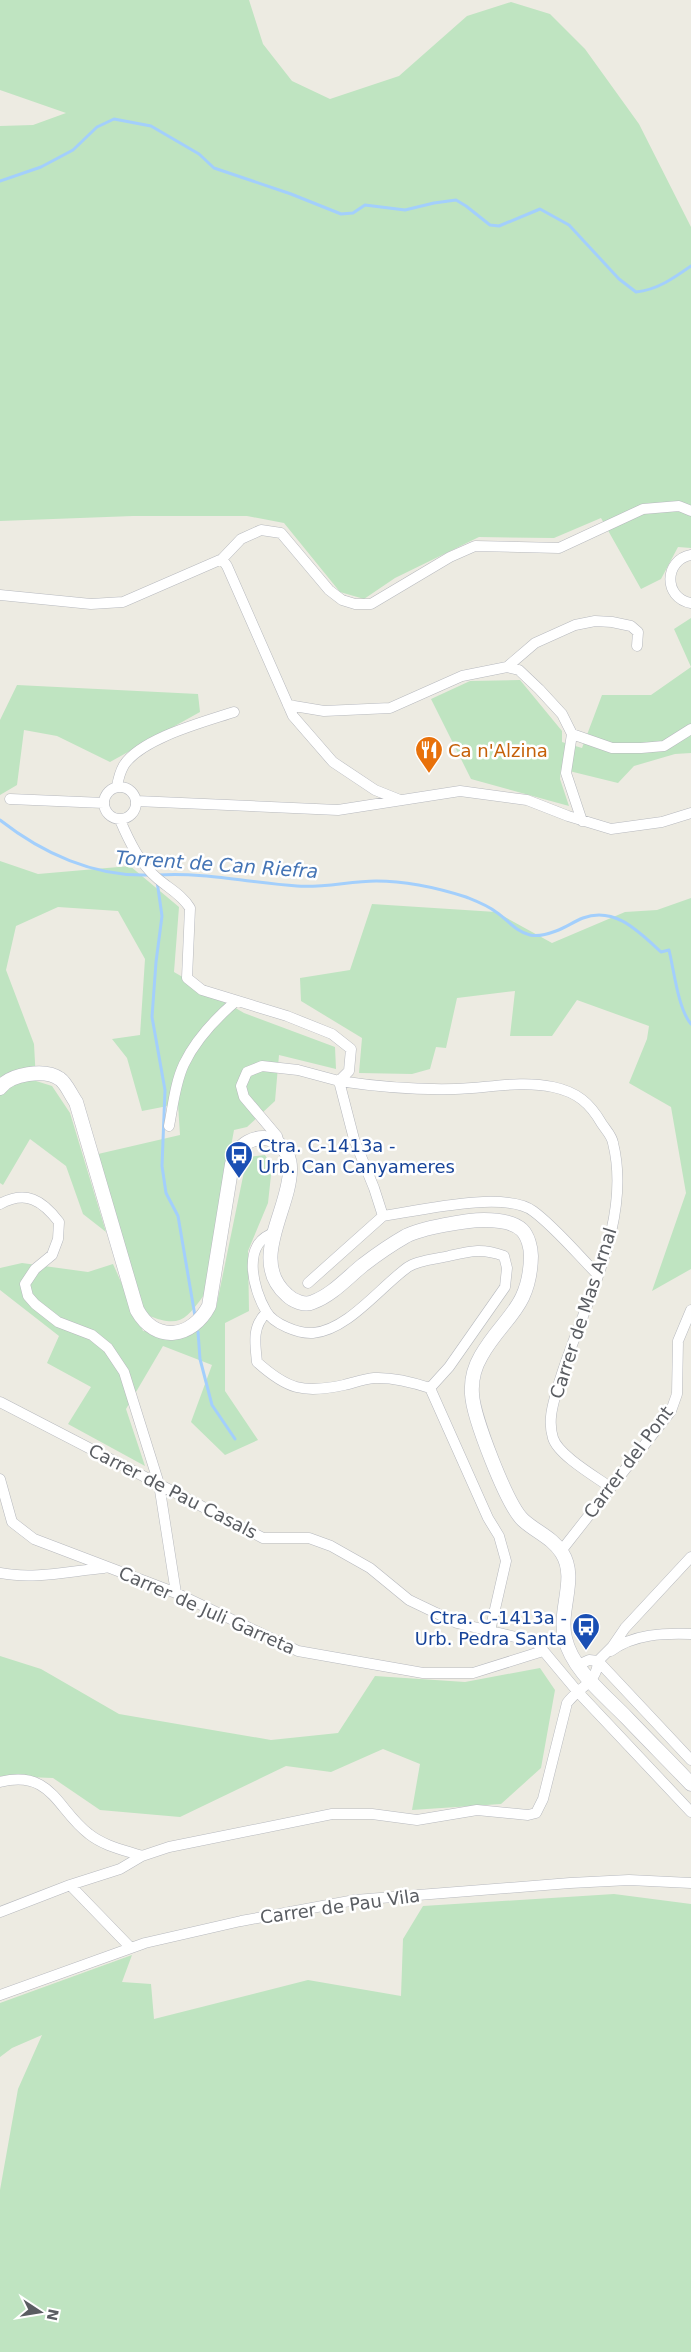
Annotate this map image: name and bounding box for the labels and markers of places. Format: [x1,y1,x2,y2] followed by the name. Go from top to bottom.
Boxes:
[414,735,444,774] restaurant icon: Ca n'Alzina
[448,740,548,761] place label: Ca n'Alzina
[258,1135,455,1177] place label: Ctra. C-1413a - Urb. Can Canyameres
[224,1140,254,1179] bus stop icon: Ctra. C-1413a - Urb. Can Canyameres
[415,1607,567,1649] place label: Ctra. C-1413a - Urb. Pedra Santa
[571,1612,601,1651] bus stop icon: Ctra. C-1413a - Urb. Pedra Santa

